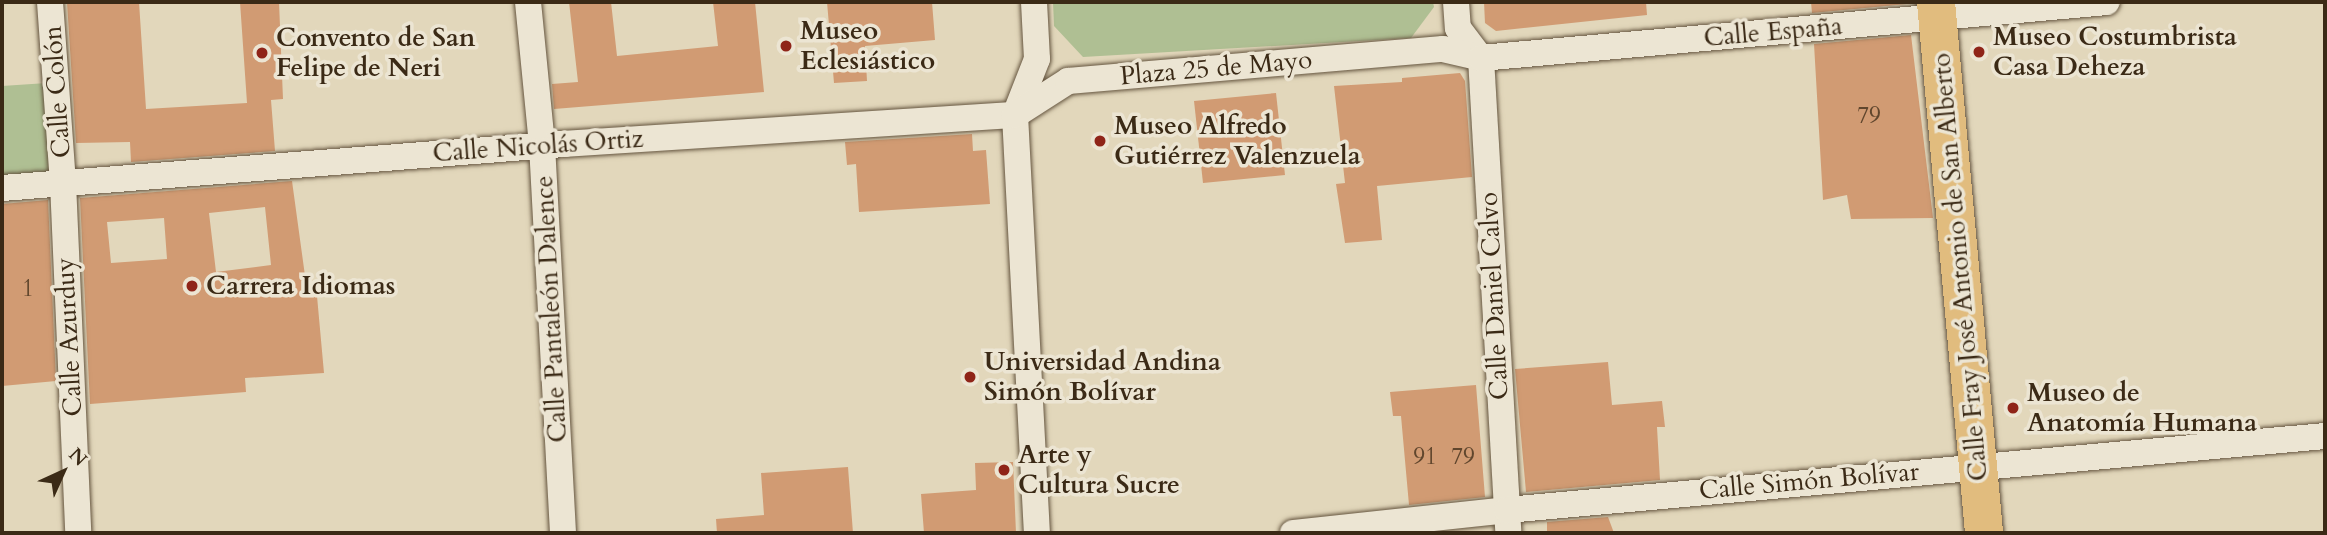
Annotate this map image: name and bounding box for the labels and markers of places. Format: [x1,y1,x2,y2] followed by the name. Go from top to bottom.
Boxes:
[800,15,935,76] place label: Museo Eclesiástico
[1993,21,2237,82] place label: Museo Costumbrista Casa Deheza
[276,22,476,84] place label: Convento de San Felipe de Neri
[778,38,794,54] marker: Museo Eclesiástico
[1971,44,1987,60] marker: Museo Costumbrista Casa Deheza
[254,45,270,61] marker: Convento de San Felipe de Neri
[1114,110,1361,172] place label: Museo Alfredo Gutiérrez Valenzuela
[1092,133,1108,149] marker: Museo Alfredo Gutiérrez Valenzuela
[206,270,395,302] place label: Carrera Idiomas
[184,278,200,294] marker: Carrera Idiomas
[984,346,1221,408] place label: Universidad Andina Simón Bolívar
[962,369,978,385] marker: Universidad Andina Simón Bolívar
[2027,377,2257,438] place label: Museo de Anatomía Humana
[2005,400,2021,416] marker: Museo de Anatomía Humana
[1018,439,1180,500] place label: Arte y Cultura Sucre
[996,462,1012,478] marker: Arte y Cultura Sucre

